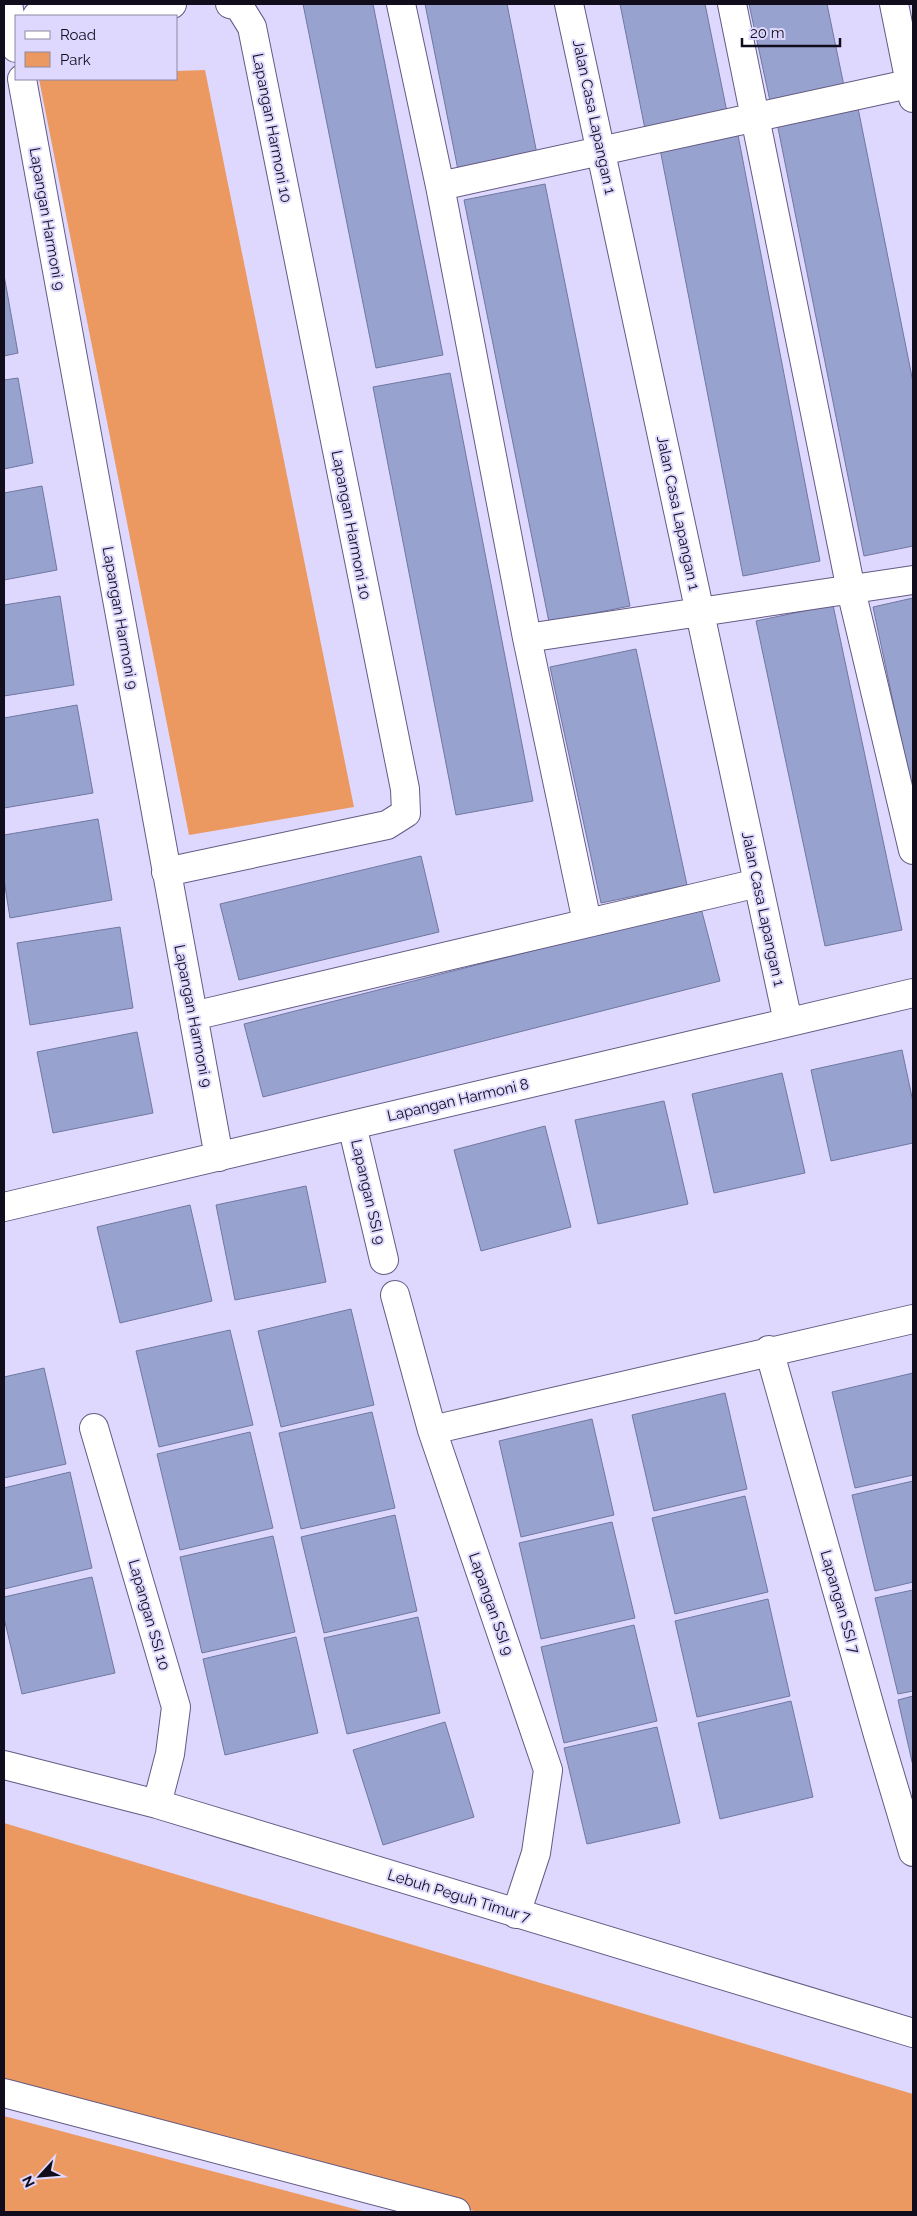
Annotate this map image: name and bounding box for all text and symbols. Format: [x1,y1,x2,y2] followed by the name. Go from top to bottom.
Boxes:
[15,15,178,80] legend
[742,15,840,47] scale bar
[750,24,785,42] text: 20 m
[60,26,96,44] text: Road
[569,38,619,196] street label: Jalan Casa Lapangan 1
[60,51,91,69] text: Park
[249,52,295,204] street label: Lapangan Harmoni 10
[26,146,68,292] street label: Lapangan Harmoni 9
[653,434,703,592] street label: Jalan Casa Lapangan 1
[328,449,374,601] street label: Lapangan Harmoni 10
[99,545,141,691] street label: Lapangan Harmoni 9
[738,830,788,988] street label: Jalan Casa Lapangan 1
[170,943,216,1089] street label: Lapangan Harmoni 9
[385,1075,531,1125] street label: Lapangan Harmoni 8
[347,1138,389,1247] street label: Lapangan SSI 9
[817,1548,863,1656] street label: Lapangan SSI 7
[465,1550,517,1658] street label: Lapangan SSI 9
[125,1558,173,1672] street label: Lapangan SSI 10
[385,1866,533,1926] street label: Lebuh Peguh Timur 7
[15,2151,65,2201] north arrow
[19,2173,38,2190] text: N

